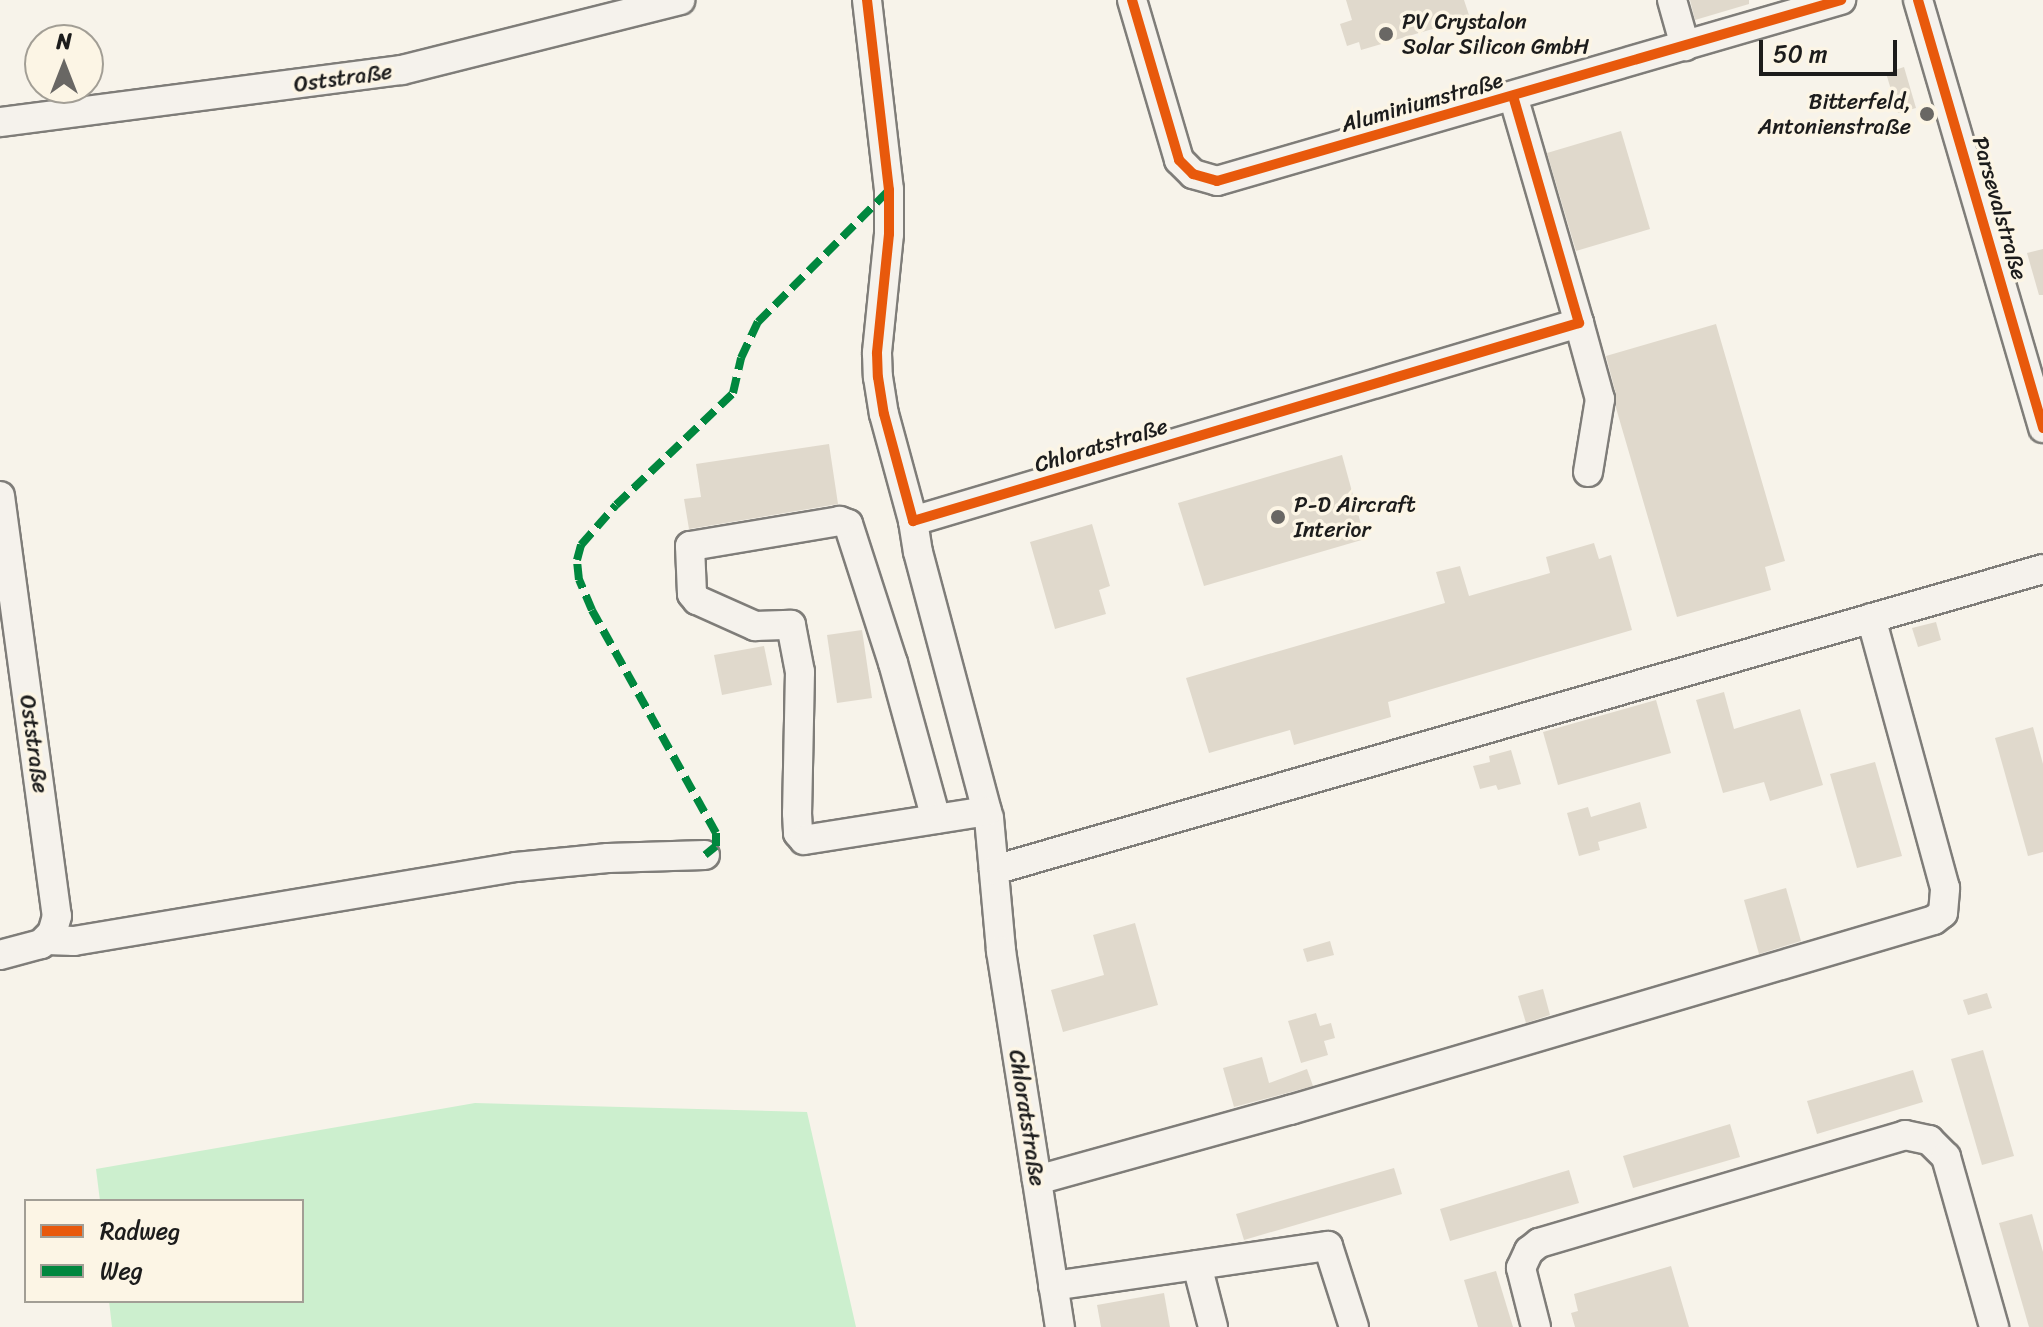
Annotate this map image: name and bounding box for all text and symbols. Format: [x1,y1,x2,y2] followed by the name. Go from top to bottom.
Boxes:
[1402,8,1589,60] place label: PV Crystalon Solar Silicon GmbH
[56,22,72,61] text: N
[24,24,104,104] north arrow
[1763,24,1901,74] scale bar
[1377,25,1395,43] marker: PV Crystalon Solar Silicon GmbH
[1773,33,1828,75] text: 50 m
[292,58,394,98] street label: Oststraße
[1338,66,1506,138] street label: Aluminiumstraße
[1758,88,1911,140] place label: Bitterfeld, Antonienstraße
[1918,105,1936,123] marker: Bitterfeld, Antonienstraße
[1967,133,2033,283] street label: Parsevalstraße
[1031,412,1171,478] street label: Chloratstraße
[1294,491,1416,542] place label: P-D Aircraft Interior
[1269,508,1287,526] marker: P-D Aircraft Interior
[14,693,54,795] street label: Oststraße
[1003,1048,1051,1188] street label: Chloratstraße
[24,1199,304,1303] legend
[100,1210,180,1252] text: Radweg
[100,1250,143,1292] text: Weg

